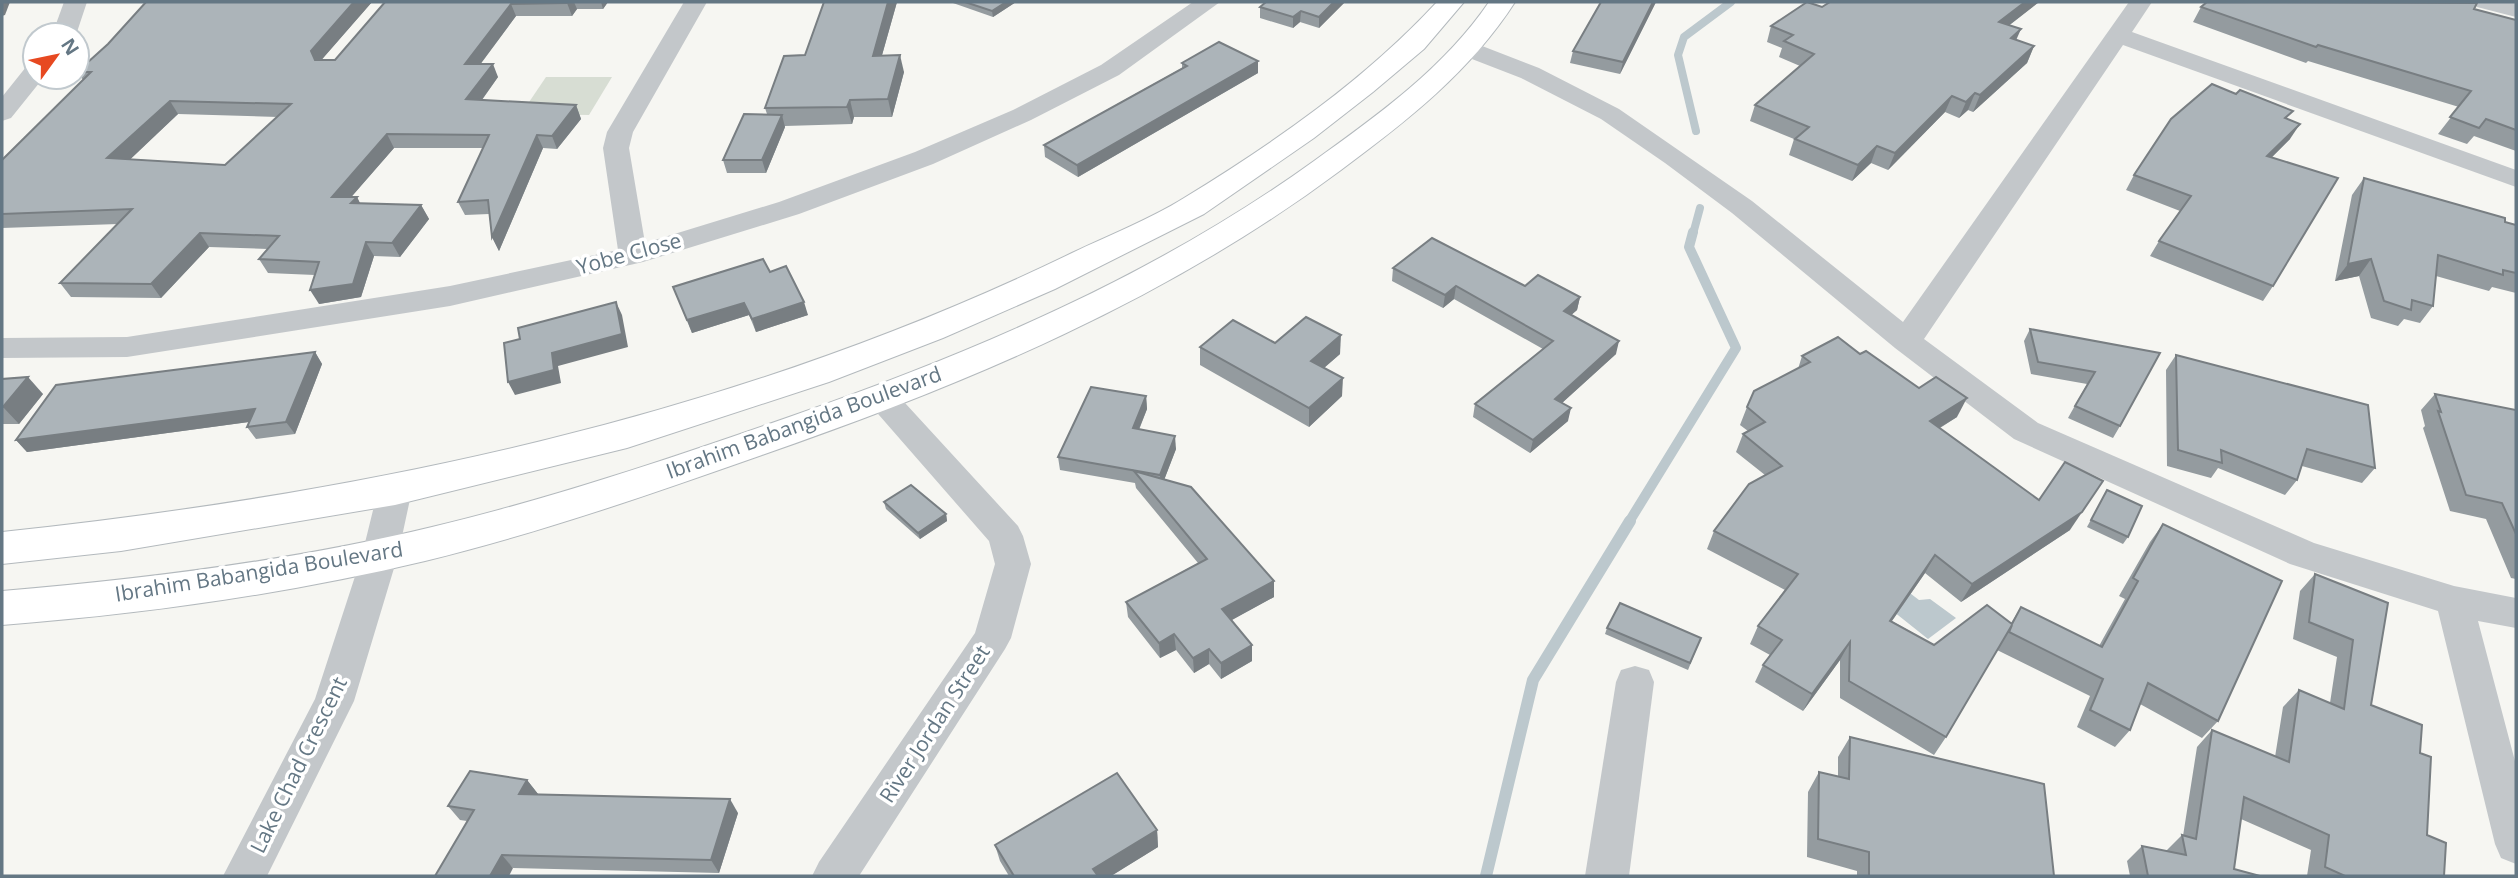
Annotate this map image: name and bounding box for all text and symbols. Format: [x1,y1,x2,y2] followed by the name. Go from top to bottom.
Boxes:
[21,21,91,91] north arrow
[55,33,85,60] text: N
[573,226,684,280] street label: Yobe Close
[662,359,945,485] street label: Ibrahim Babangida Boulevard
[113,534,405,608] street label: Ibrahim Babangida Boulevard
[873,639,996,808] street label: River Jordan Street
[243,672,353,857] street label: Lake Chad Crescent

